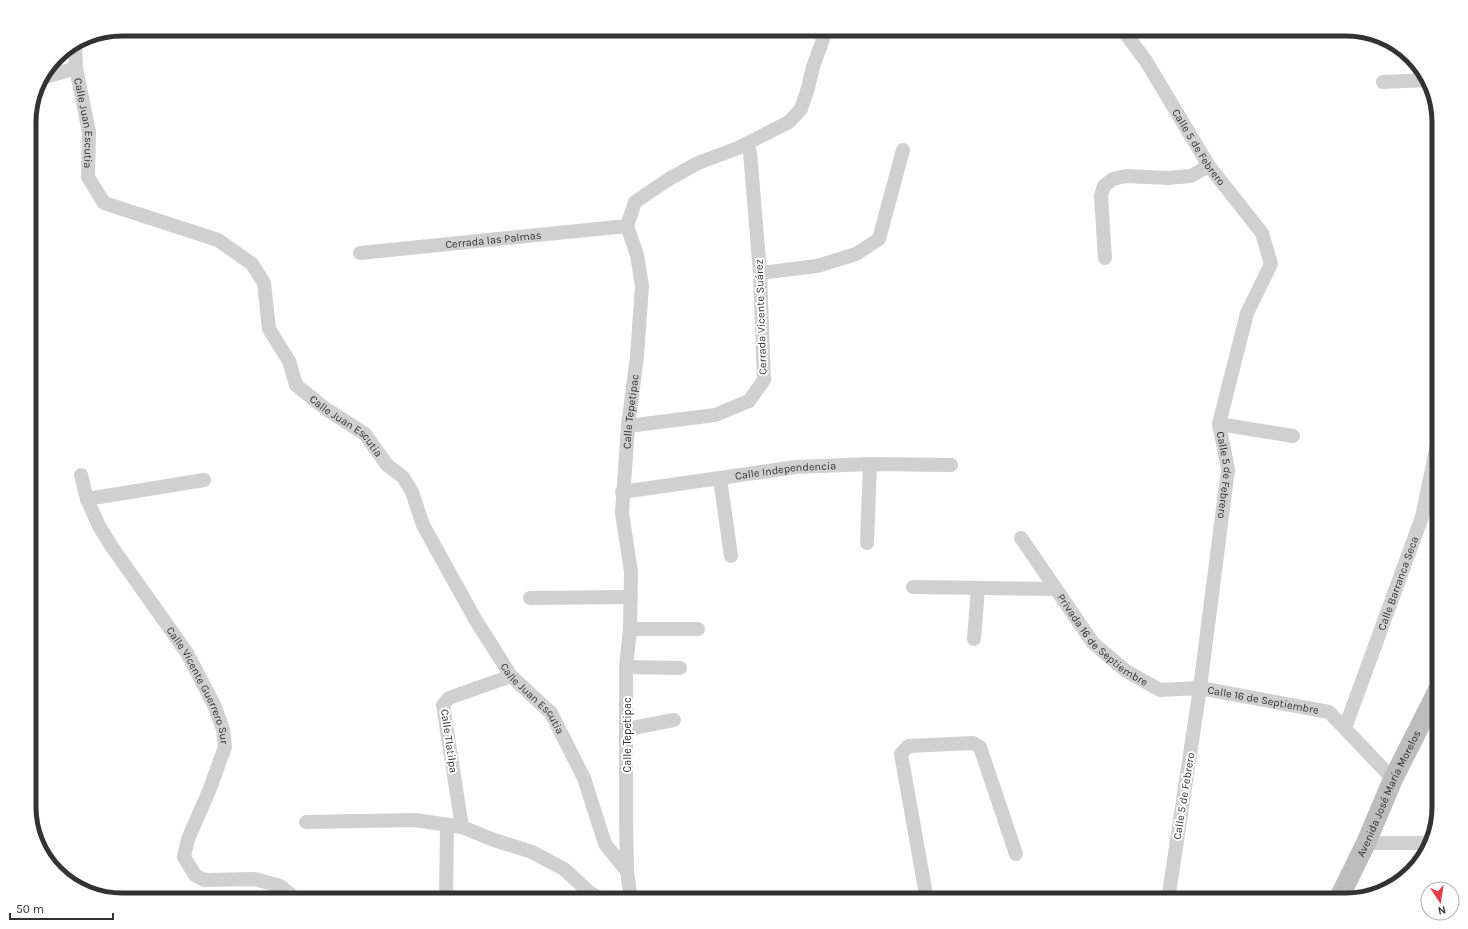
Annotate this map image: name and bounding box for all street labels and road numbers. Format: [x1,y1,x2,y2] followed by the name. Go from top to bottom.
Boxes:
[72,77,96,169] street label: Calle Juan Escutia
[1170,106,1228,188] street label: Calle 5 de Febrero
[445,228,542,251] street label: Cerrada las Palmas
[752,259,770,375] street label: Cerrada Vicente Suárez
[620,373,641,449] street label: Calle Tepetipac
[307,392,385,459] street label: Calle Juan Escutia
[1214,430,1235,519] street label: Calle 5 de Febrero
[734,459,836,482] street label: Calle Independencia
[1375,534,1421,632] street label: Calle Barranca Seca
[1055,591,1151,689] street label: Privada 16 de Septiembre
[164,624,231,745] street label: Calle Vicente Guerrero Sur
[498,660,567,736] street label: Calle Juan Escutia
[1206,683,1320,717] street label: Calle 16 de Septiembre
[621,697,634,773] street label: Calle Tepetipac
[438,708,460,774] street label: Calle Tlatilpa
[1354,728,1423,859] street label: Avenida José María Morelos
[1171,751,1197,841] street label: Calle 5 de Febrero

